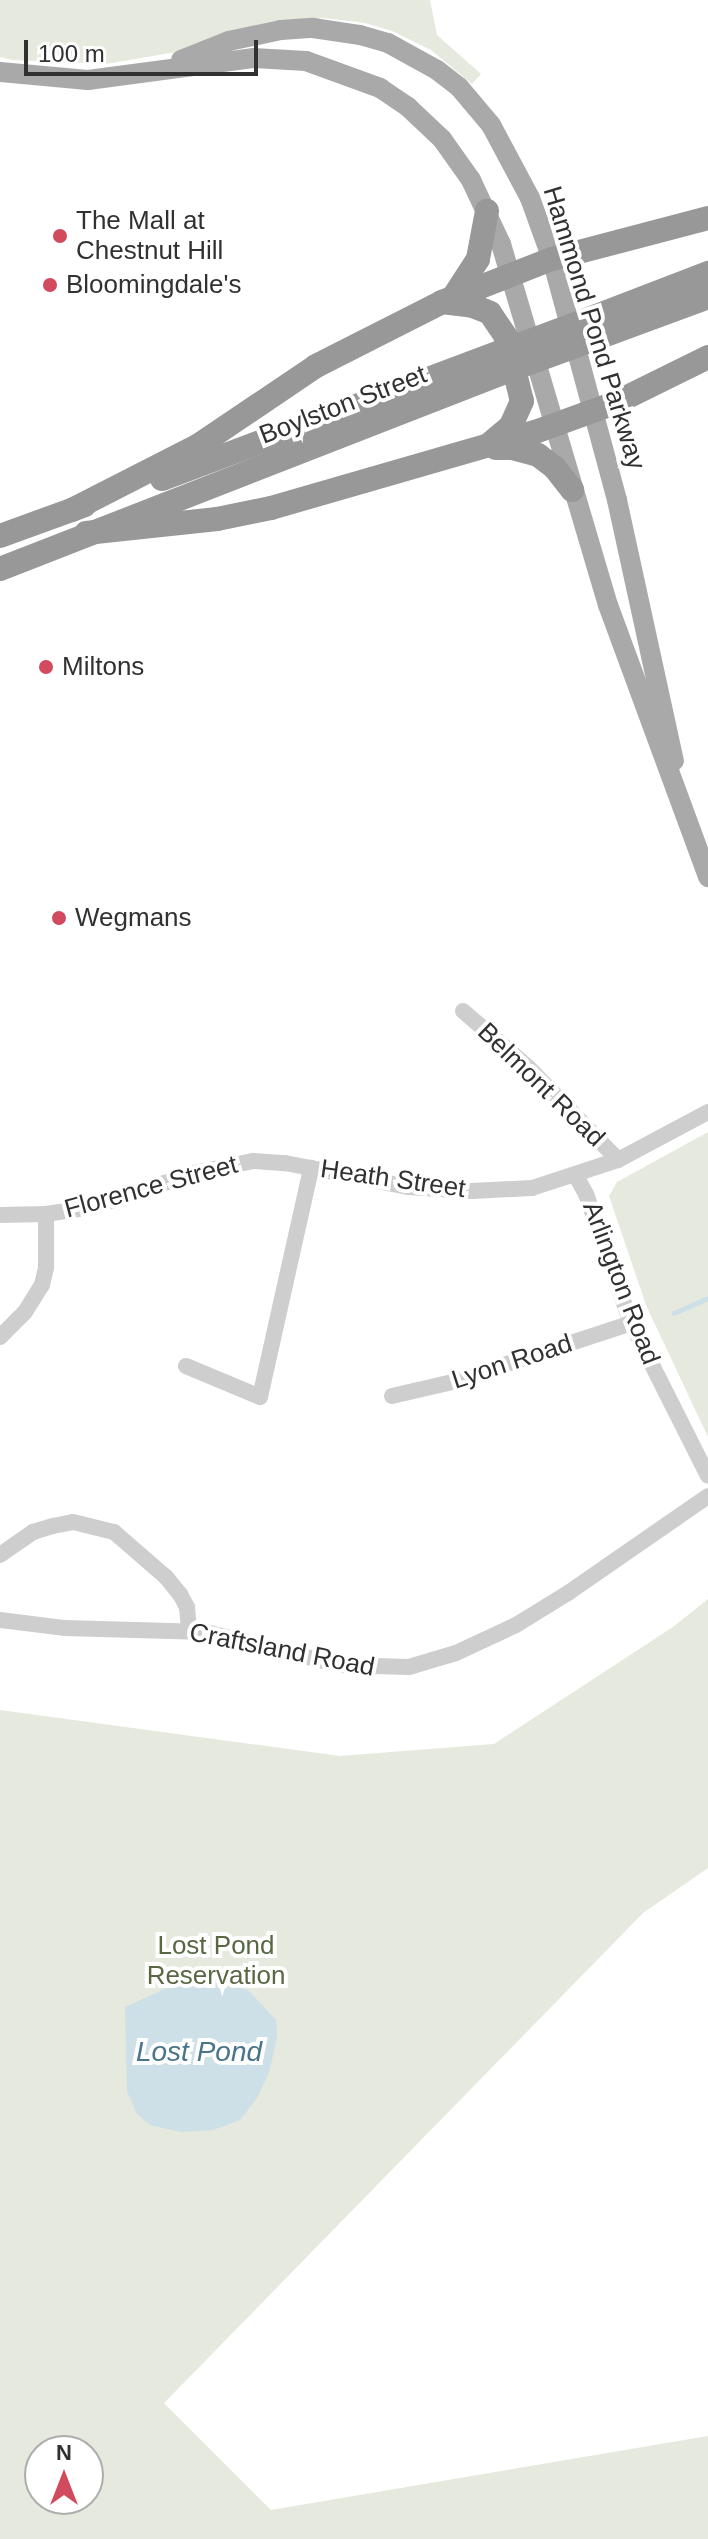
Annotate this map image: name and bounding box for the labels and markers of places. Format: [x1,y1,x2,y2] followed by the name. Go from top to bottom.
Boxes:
[76,205,223,266] place label: The Mall at Chestnut Hill
[51,227,69,245] marker: The Mall at Chestnut Hill
[66,269,242,301] place label: Bloomingdale's
[41,276,59,294] marker: Bloomingdale's
[62,651,144,683] place label: Miltons
[37,658,55,676] marker: Miltons
[75,902,192,934] place label: Wegmans
[50,909,68,927] marker: Wegmans

